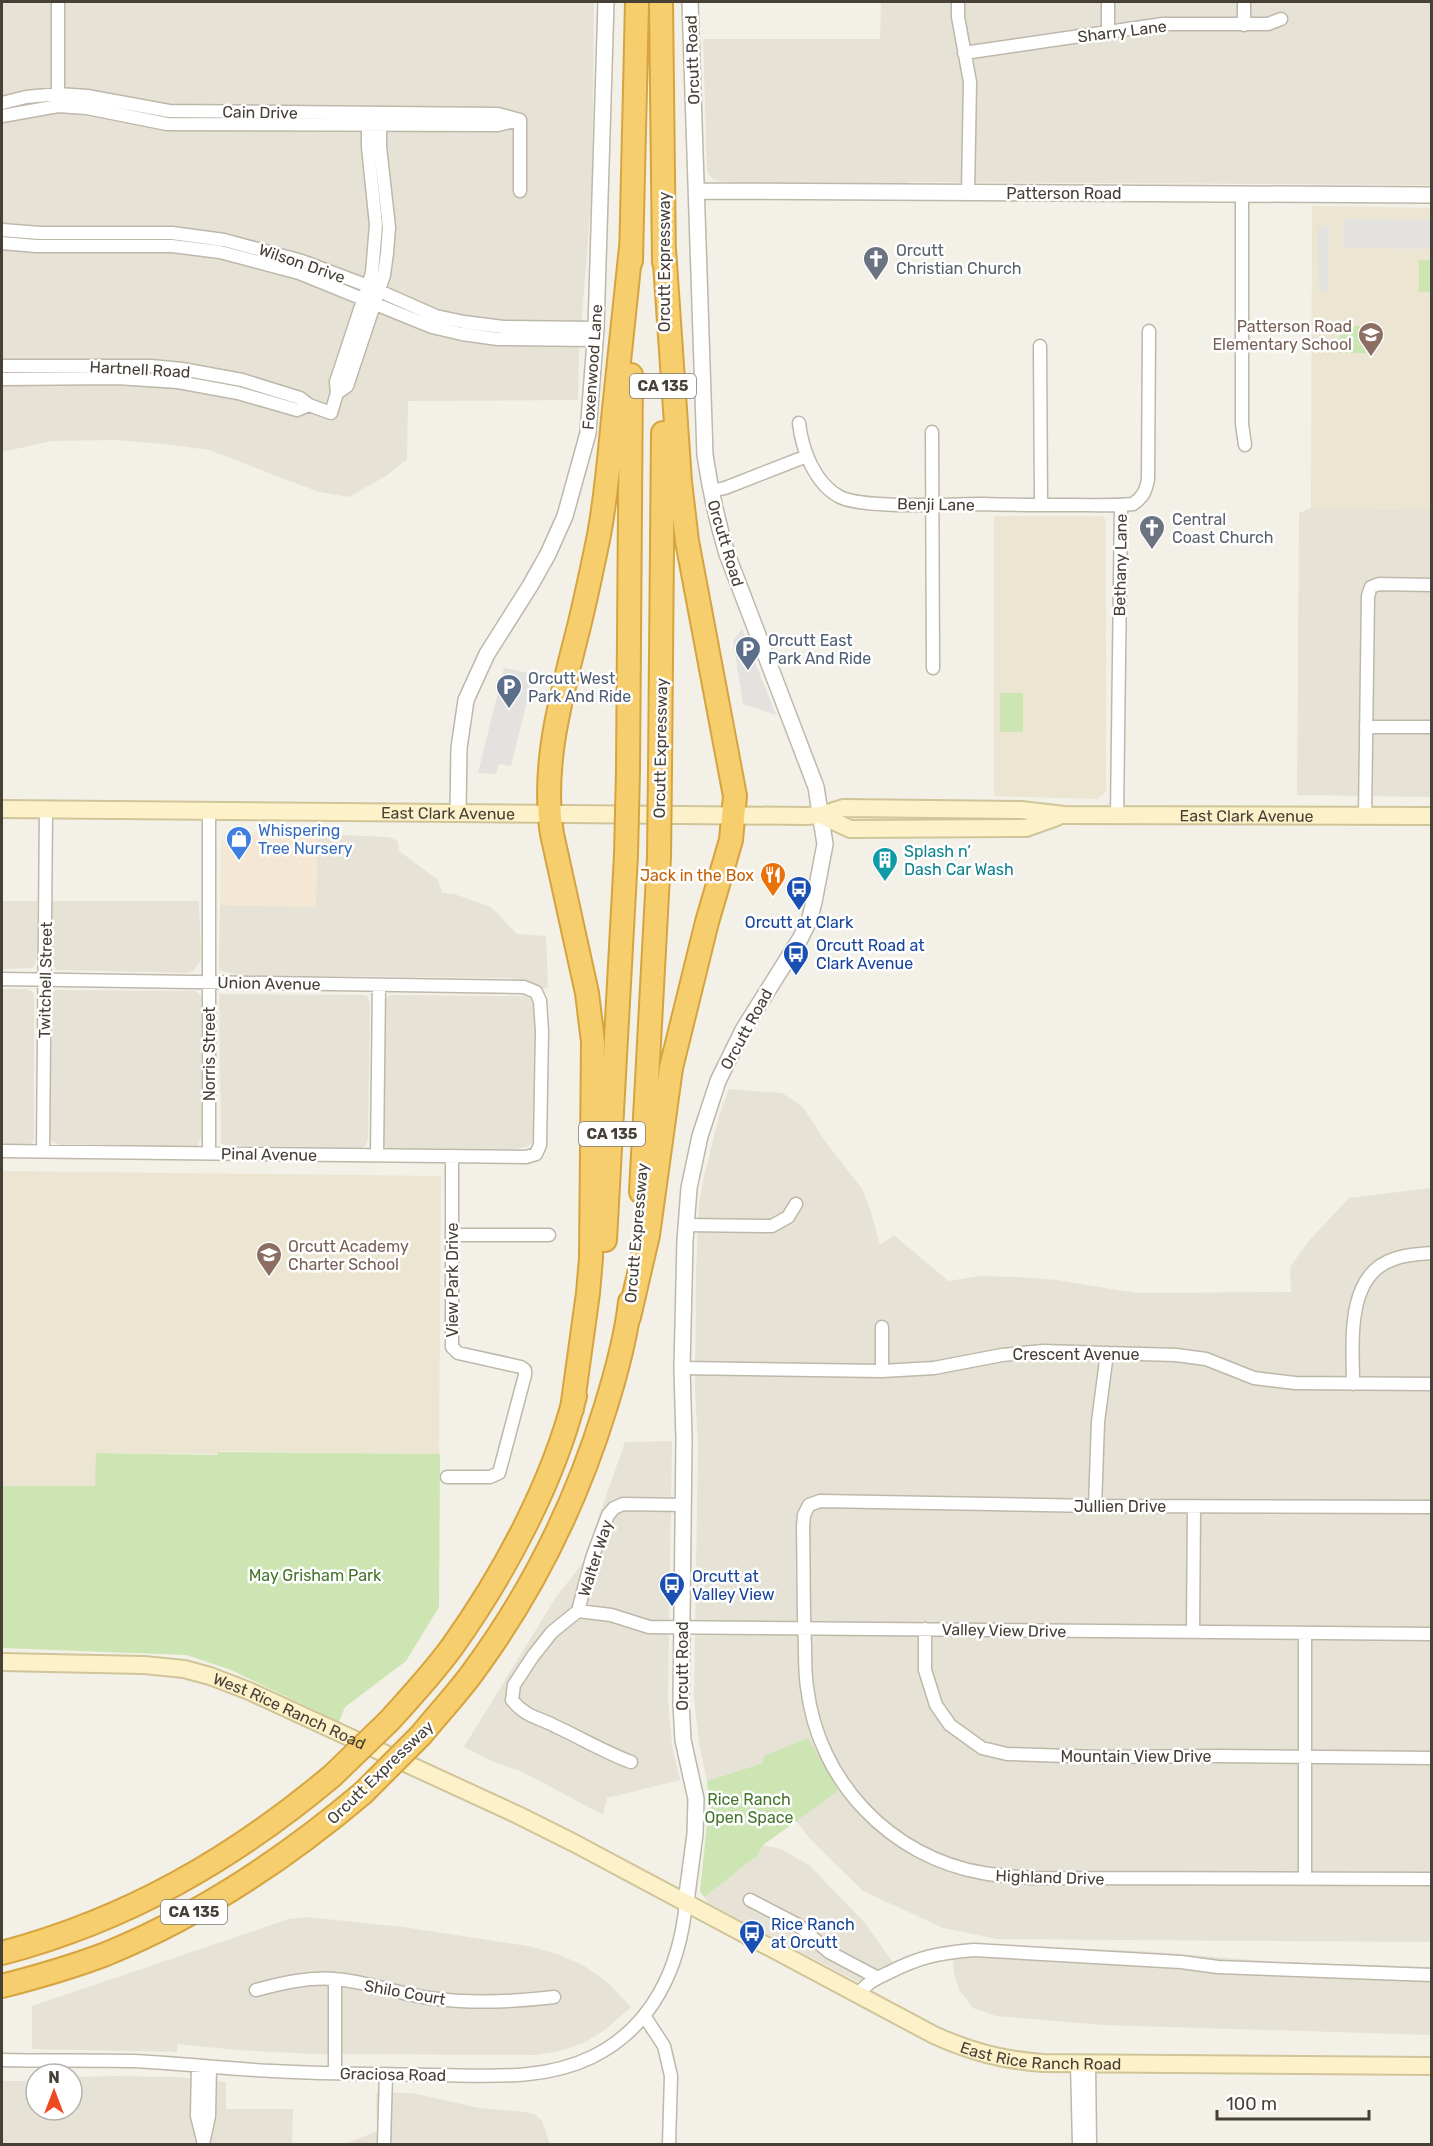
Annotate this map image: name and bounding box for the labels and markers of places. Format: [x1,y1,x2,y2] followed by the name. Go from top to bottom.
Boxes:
[896,241,1022,278] place label: Orcutt Christian Church
[861,244,891,282] church icon: Orcutt Christian Church
[1212,317,1352,354] place label: Patterson Road Elementary School
[1356,320,1386,358] school or university icon: Patterson Road Elementary School
[1172,510,1274,547] place label: Central Coast Church
[1137,513,1167,551] church icon: Central Coast Church
[768,631,871,668] place label: Orcutt East Park And Ride
[733,634,763,672] parking icon: Orcutt East Park And Ride
[528,669,631,706] place label: Orcutt West Park And Ride
[494,672,524,710] parking icon: Orcutt West Park And Ride
[258,821,353,858] place label: Whispering Tree Nursery
[224,824,254,862] shop icon: Whispering Tree Nursery
[904,842,1014,879] place label: Splash n’ Dash Car Wash
[870,845,900,883] building icon: Splash n’ Dash Car Wash
[758,860,788,898] restaurant icon: Jack in the Box
[640,866,754,885] place label: Jack in the Box
[784,874,814,912] bus stop icon: Orcutt at Clark
[745,913,854,932] place label: Orcutt at Clark
[816,936,925,973] place label: Orcutt Road at Clark Avenue
[781,939,811,977] bus stop icon: Orcutt Road at Clark Avenue
[288,1237,409,1274] place label: Orcutt Academy Charter School
[254,1240,284,1278] school or university icon: Orcutt Academy Charter School
[692,1567,775,1604] place label: Orcutt at Valley View
[657,1570,687,1608] bus stop icon: Orcutt at Valley View
[771,1915,855,1952] place label: Rice Ranch at Orcutt
[737,1918,767,1956] bus stop icon: Rice Ranch at Orcutt

